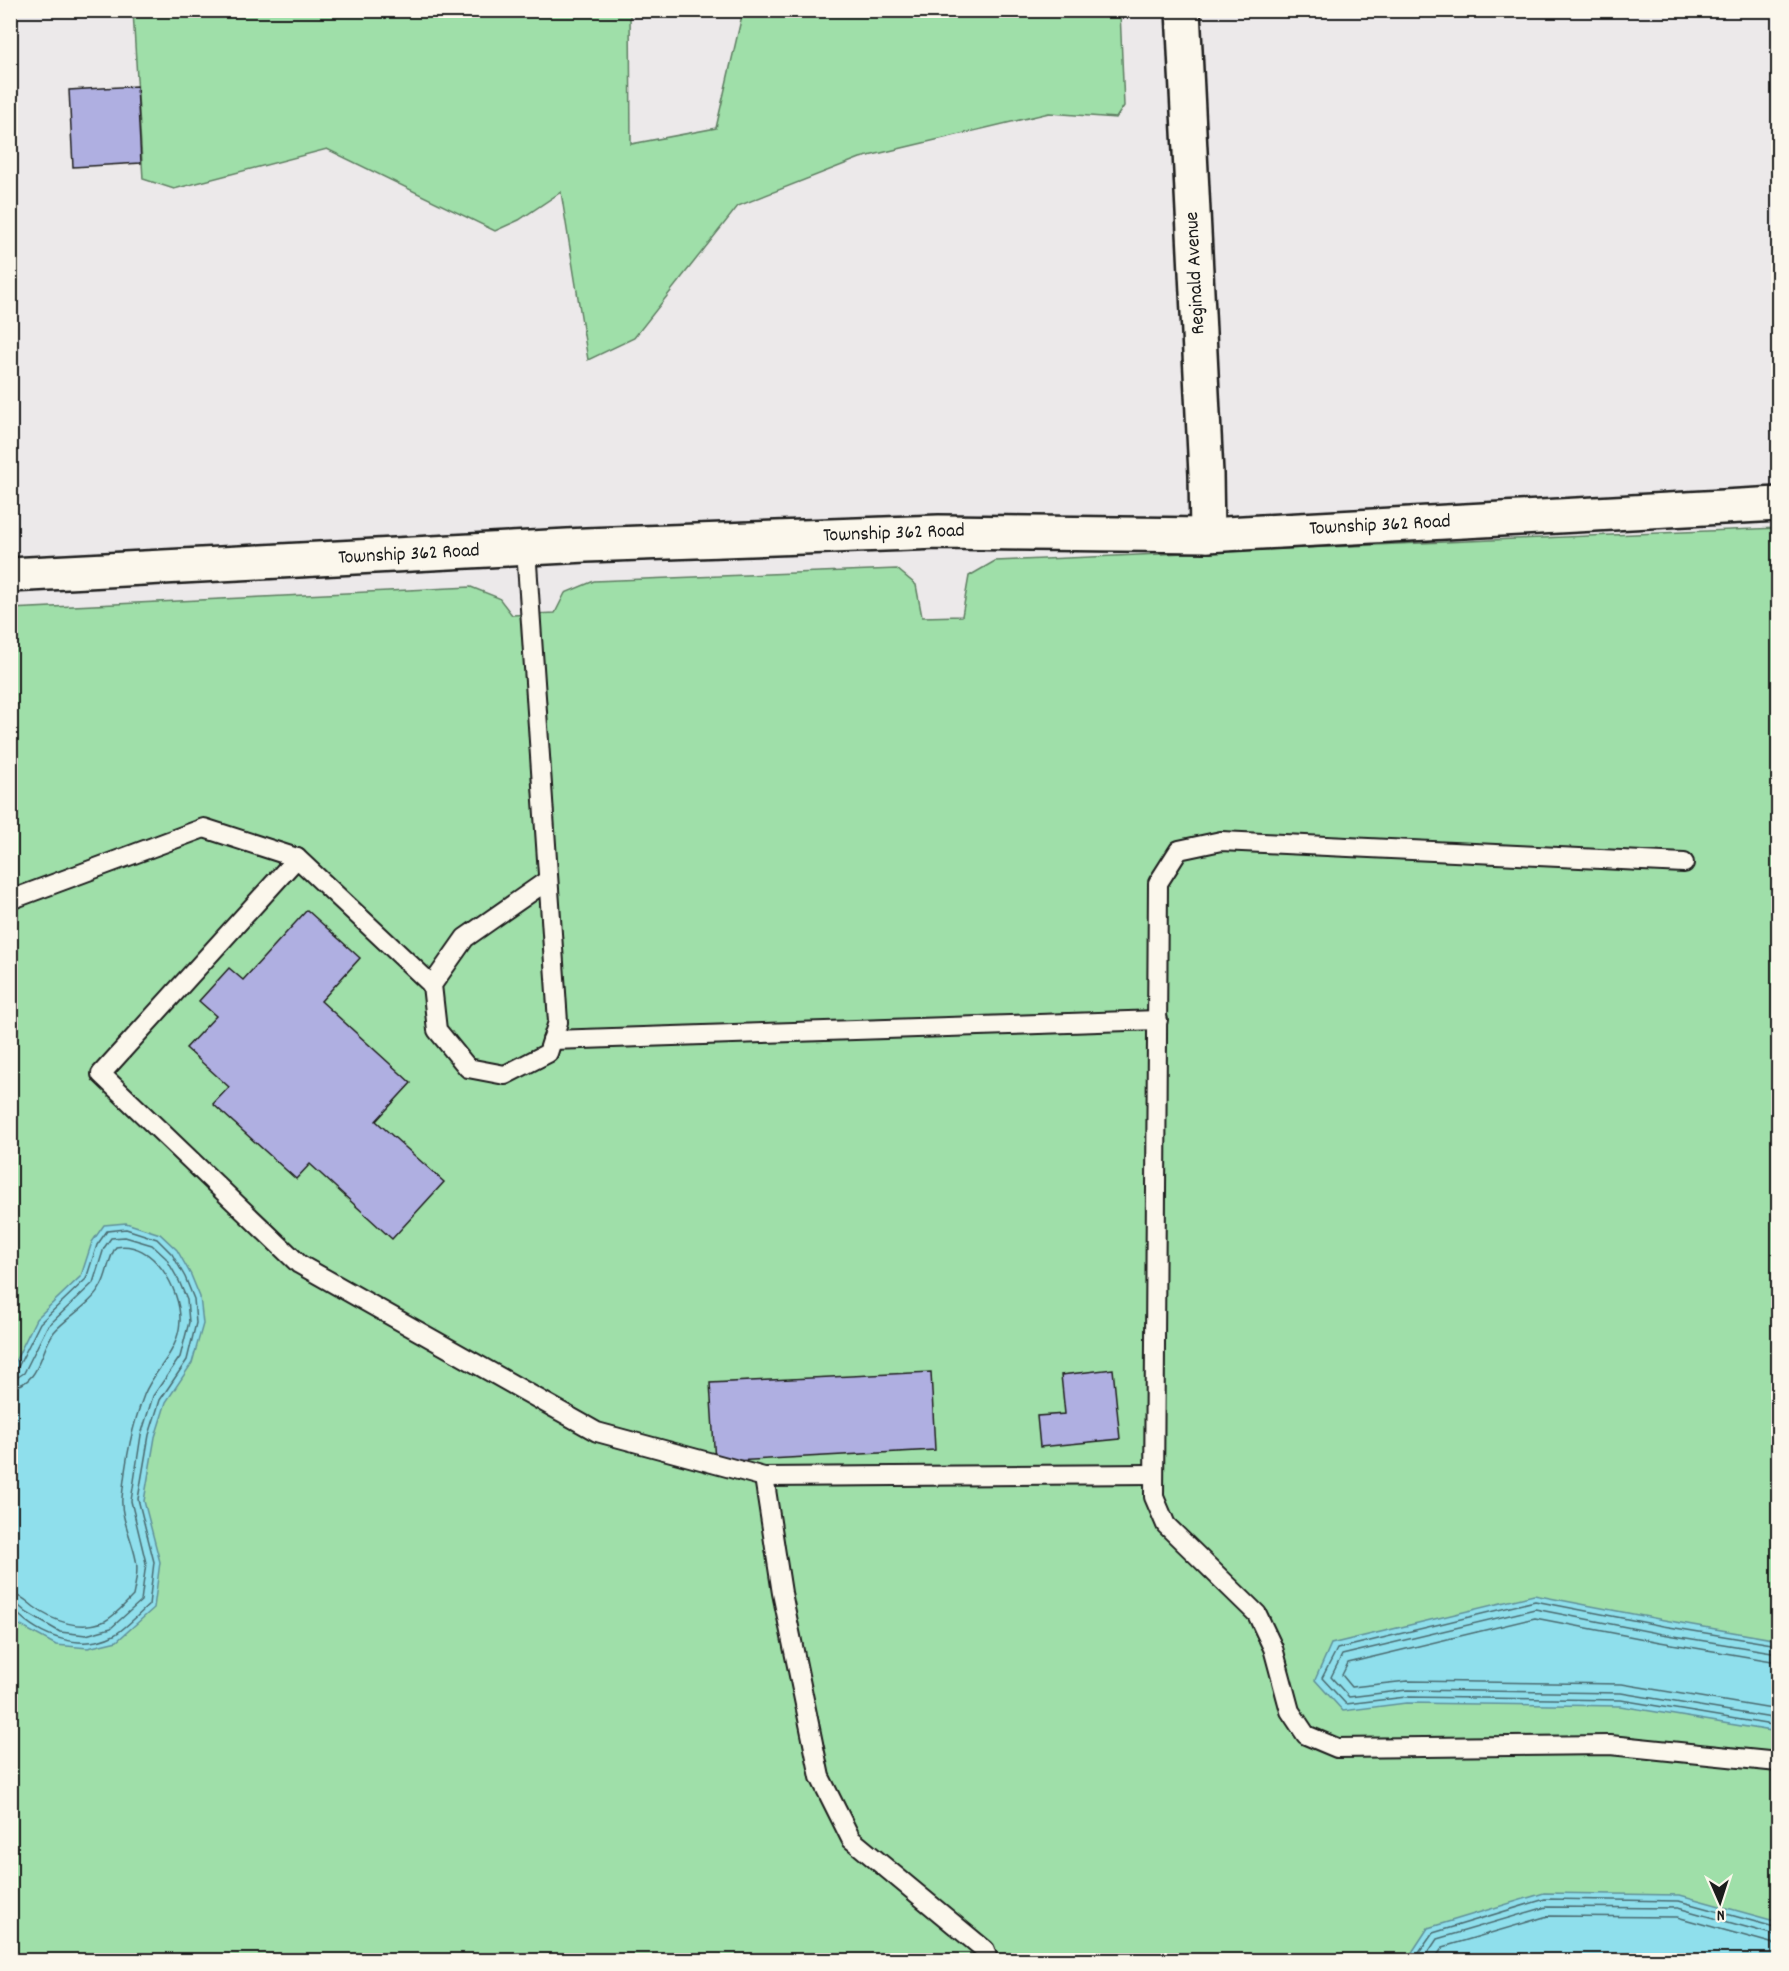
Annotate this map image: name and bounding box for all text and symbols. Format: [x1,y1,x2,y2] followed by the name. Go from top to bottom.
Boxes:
[1179,211,1213,335] street label: Reginald Avenue
[1309,508,1451,544] street label: Township 362 Road
[823,518,965,550] street label: Township 362 Road
[338,537,480,573] street label: Township 362 Road
[1690,1872,1750,1932] north arrow
[1716,1903,1725,1926] text: N

